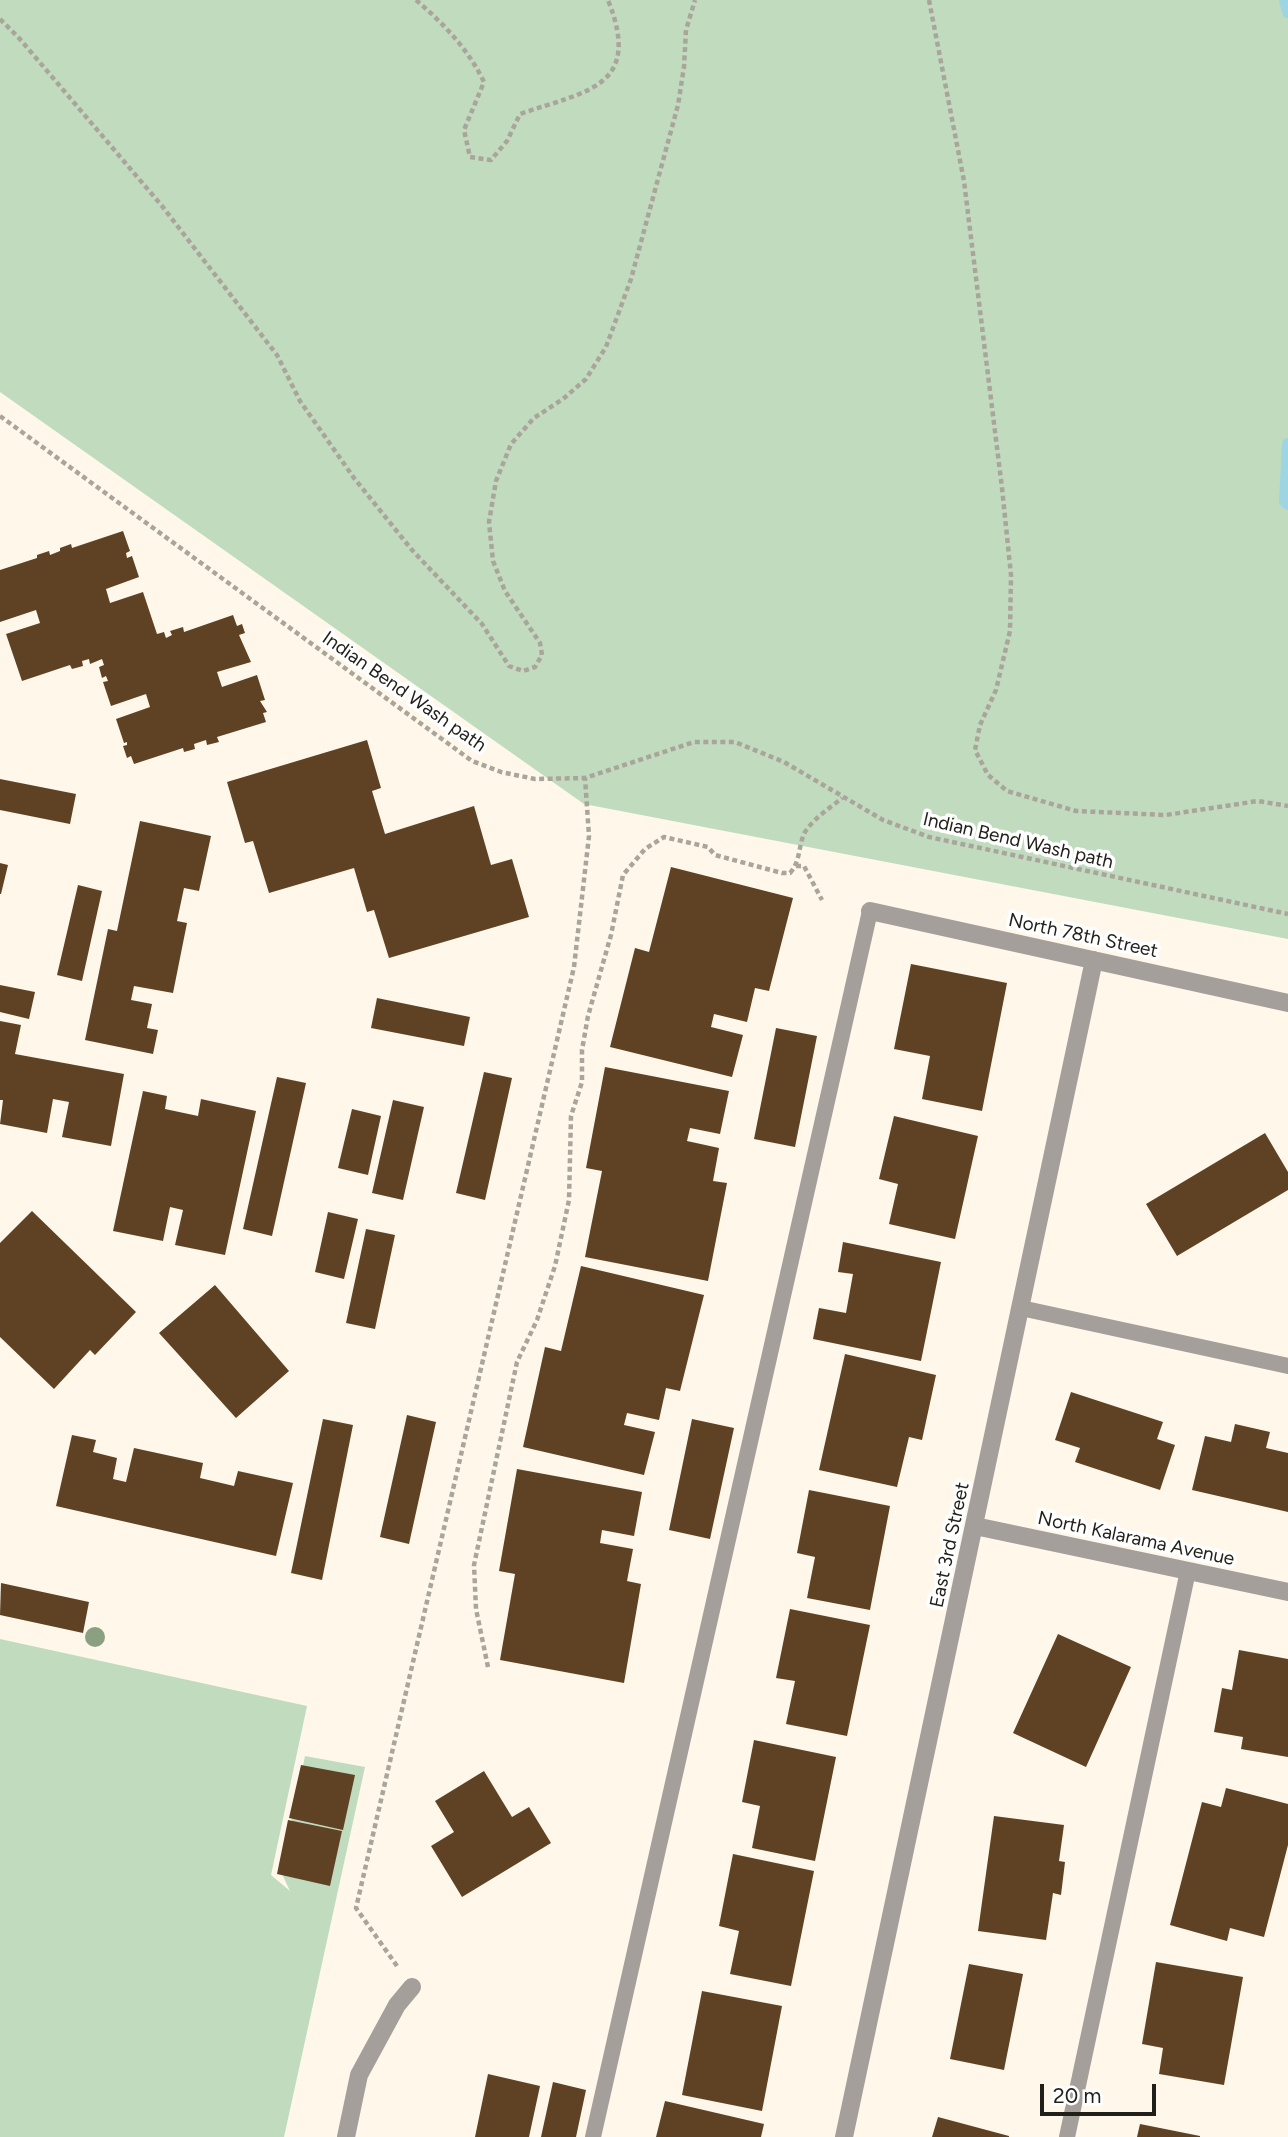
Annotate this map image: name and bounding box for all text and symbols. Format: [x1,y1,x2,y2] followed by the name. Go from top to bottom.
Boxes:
[318,627,490,757] street label: Indian Bend Wash path
[921,808,1115,874] street label: Indian Bend Wash path
[1006,909,1160,963] street label: North 78th Street
[926,1480,974,1610] street label: East 3rd Street
[1036,1507,1236,1571] street label: North Kalarama Avenue
[1043,2070,1158,2114] scale bar
[1053,2083,1101,2108] text: 20 m

